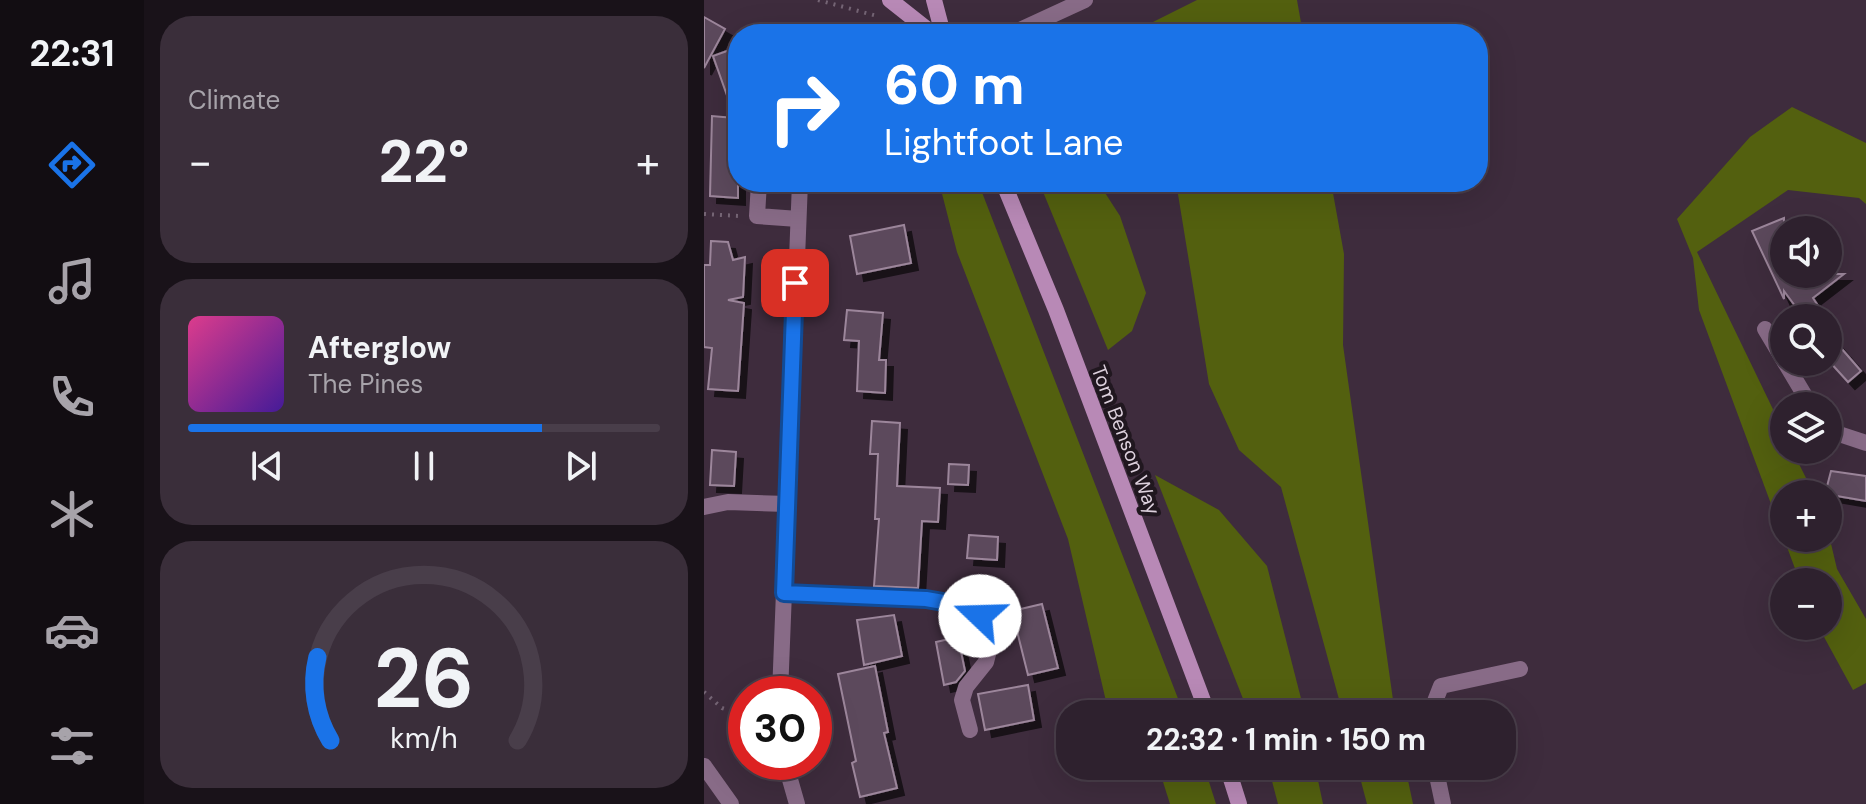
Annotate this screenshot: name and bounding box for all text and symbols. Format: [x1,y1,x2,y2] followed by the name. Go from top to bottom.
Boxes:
[29,30,115,77] text: 22:31
[884,48,1025,121] text: 60 m
[752,56,856,160] icon: right
[188,83,280,117] text: Climate
[884,119,1123,166] text: Lightfoot Lane
[378,122,470,201] text: 22°
[188,133,212,191] text: −
[636,133,660,191] text: +
[44,137,100,193] icon: directions
[1770,216,1842,640] map controls
[1770,216,1842,288] button: sound
[761,249,829,317] pin
[44,253,100,309] icon: music
[773,261,817,305] icon: arrive
[1770,304,1842,376] button: search
[308,328,451,367] text: Afterglow
[1086,362,1166,518] street label: Tom Benson Way
[308,367,423,401] text: The Pines
[44,369,100,425] icon: phone
[1770,392,1842,464] button: layers
[245,444,289,488] icon: previous
[402,444,446,488] icon: pause
[559,444,603,488] icon: next
[1770,480,1842,552] button: +
[44,486,100,542] icon: climate
[1770,568,1842,640] button: −
[938,574,1022,658] position arrow
[44,602,100,658] icon: car
[374,623,474,732] text: 26
[728,676,832,780] speed limit sign: 30
[44,718,100,774] icon: filters
[390,720,458,757] text: km/h
[1146,720,1426,759] text: 22:32 · 1 min · 150 m

